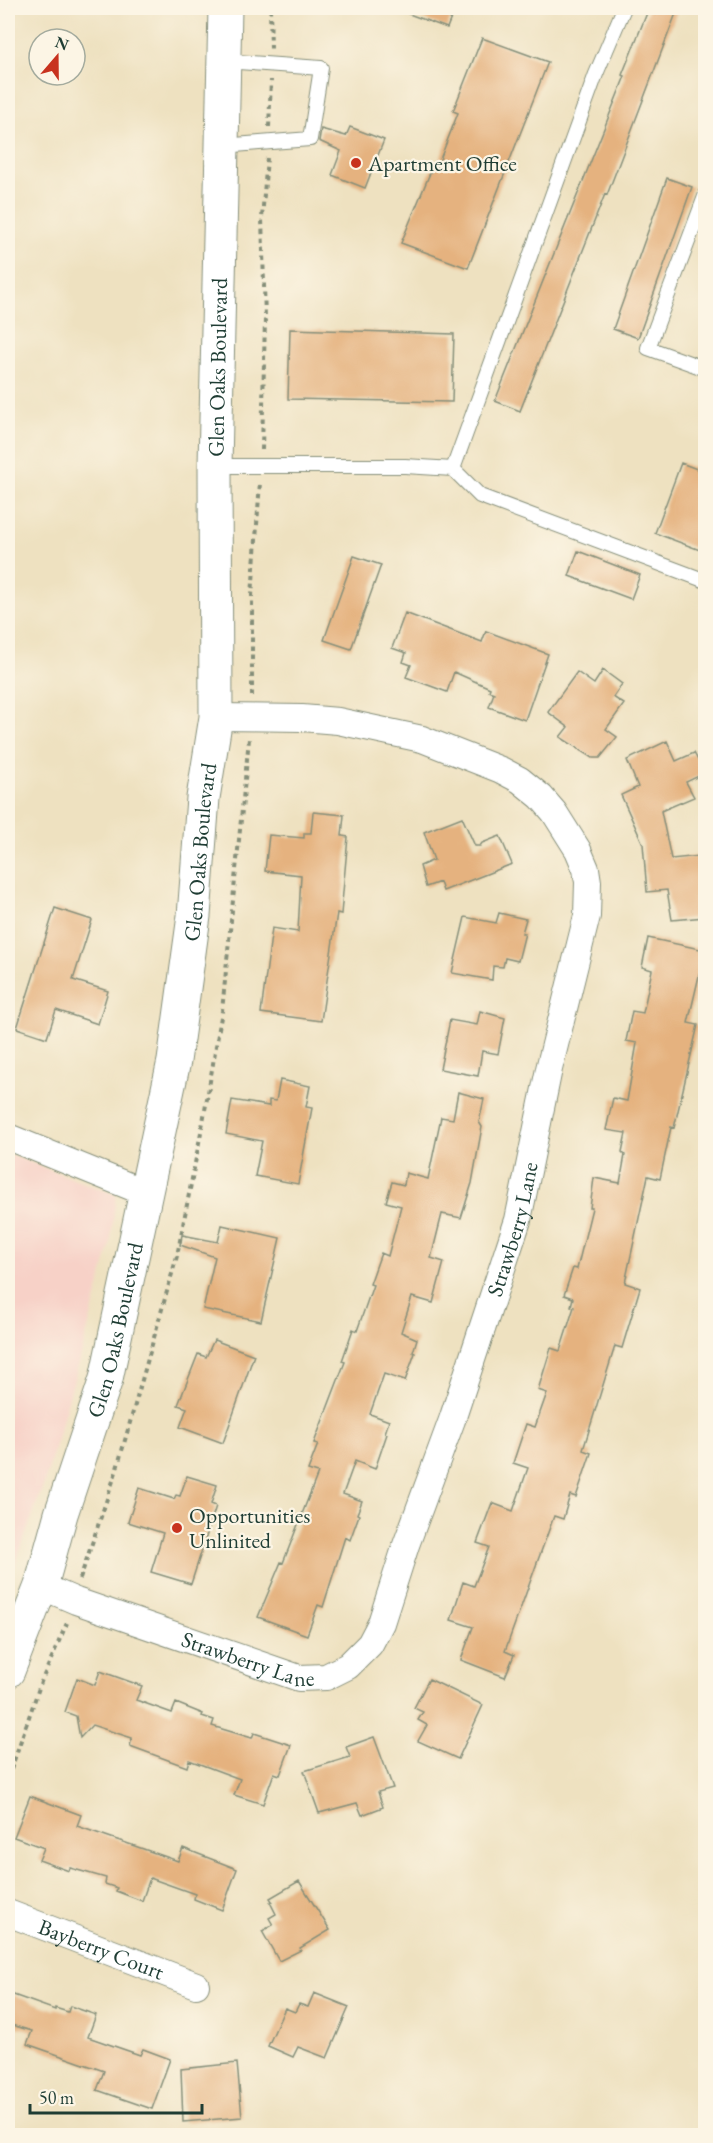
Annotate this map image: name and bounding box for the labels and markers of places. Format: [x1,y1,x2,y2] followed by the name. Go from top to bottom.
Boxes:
[367,149,517,178] place label: Apartment Office
[349,156,363,170] marker: Apartment Office
[189,1501,310,1555] place label: Opportunities Unlinited
[170,1521,184,1535] marker: Opportunities Unlinited

